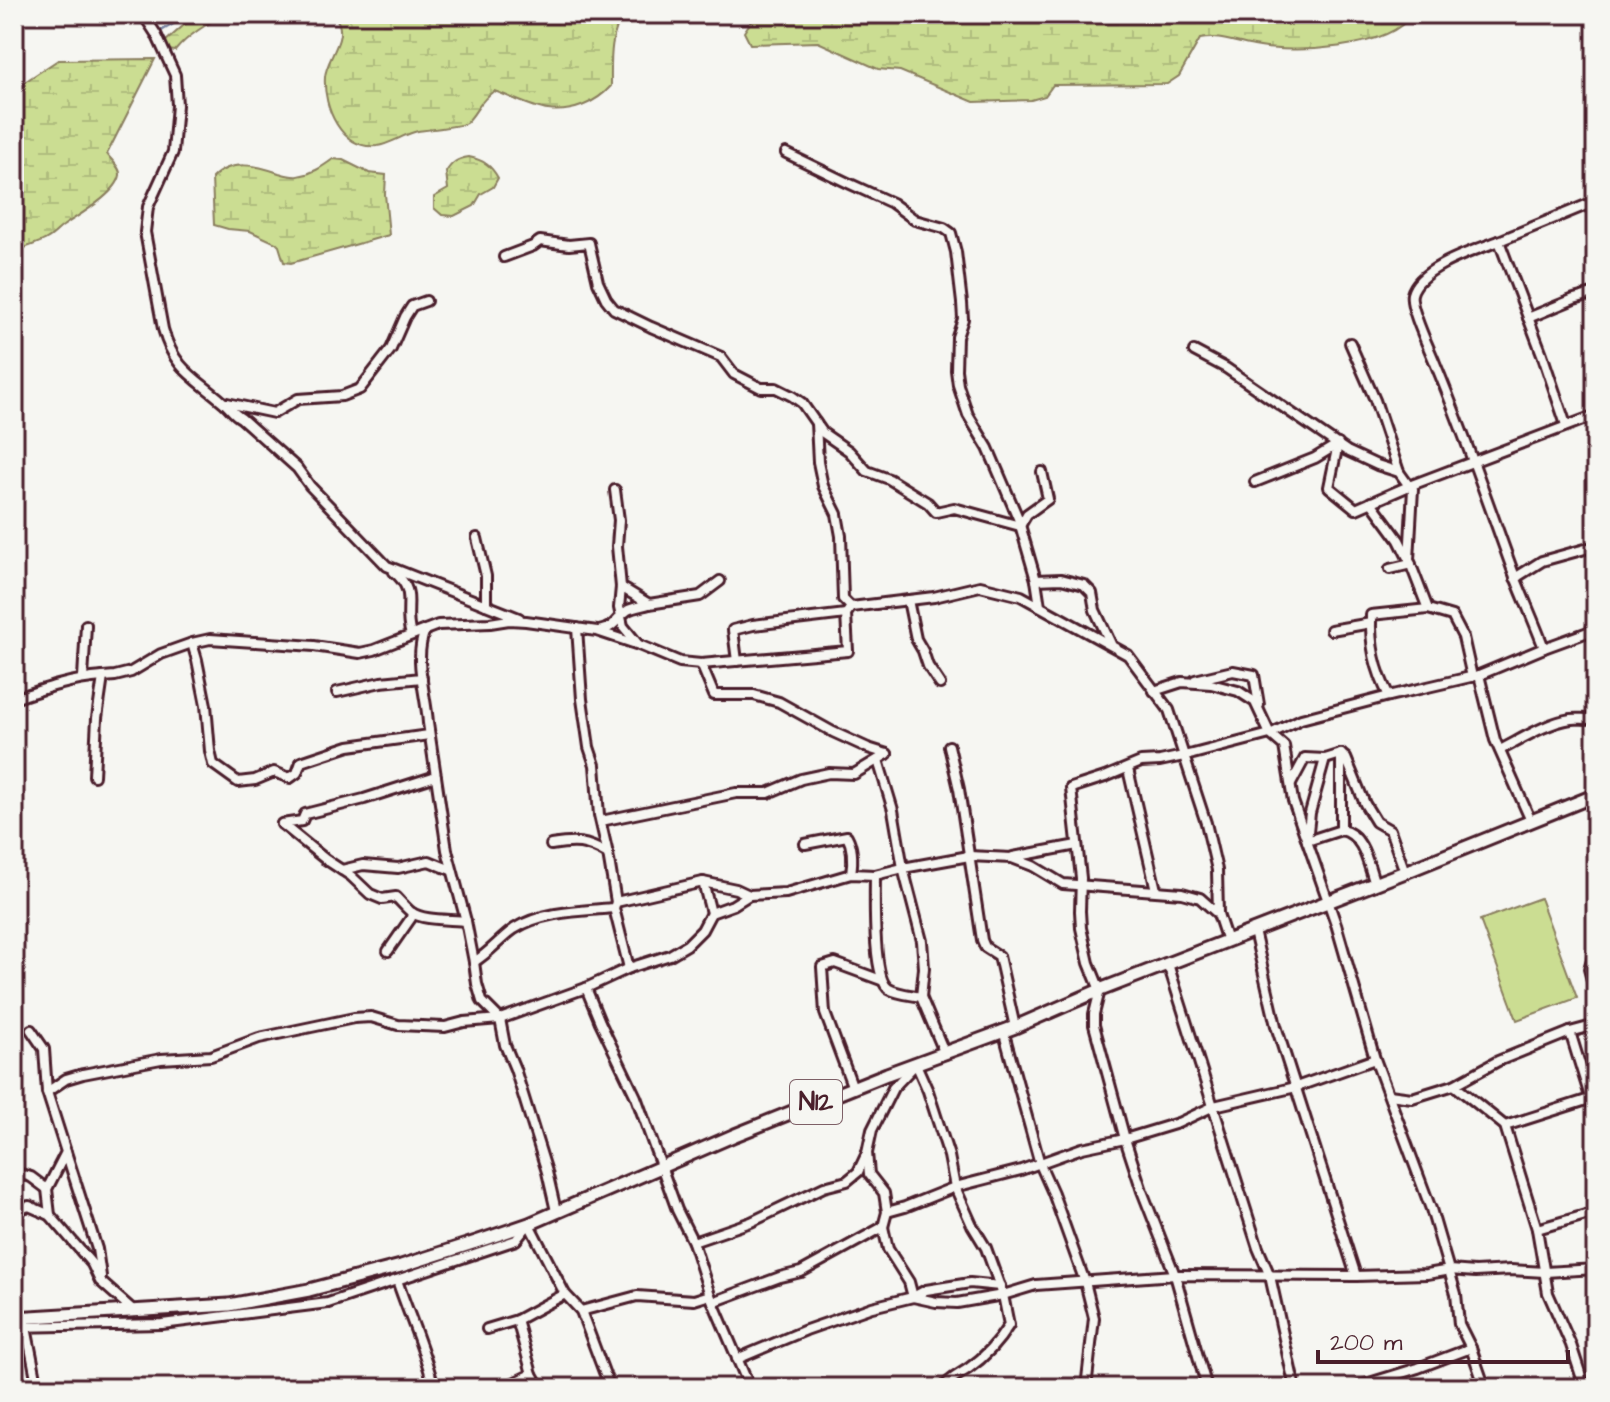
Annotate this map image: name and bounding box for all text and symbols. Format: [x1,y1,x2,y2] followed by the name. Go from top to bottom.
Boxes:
[790,1080,842,1124] road number: N12
[1318,1314,1568,1364] scale bar
[1330,1326,1403,1360] text: 200 m

